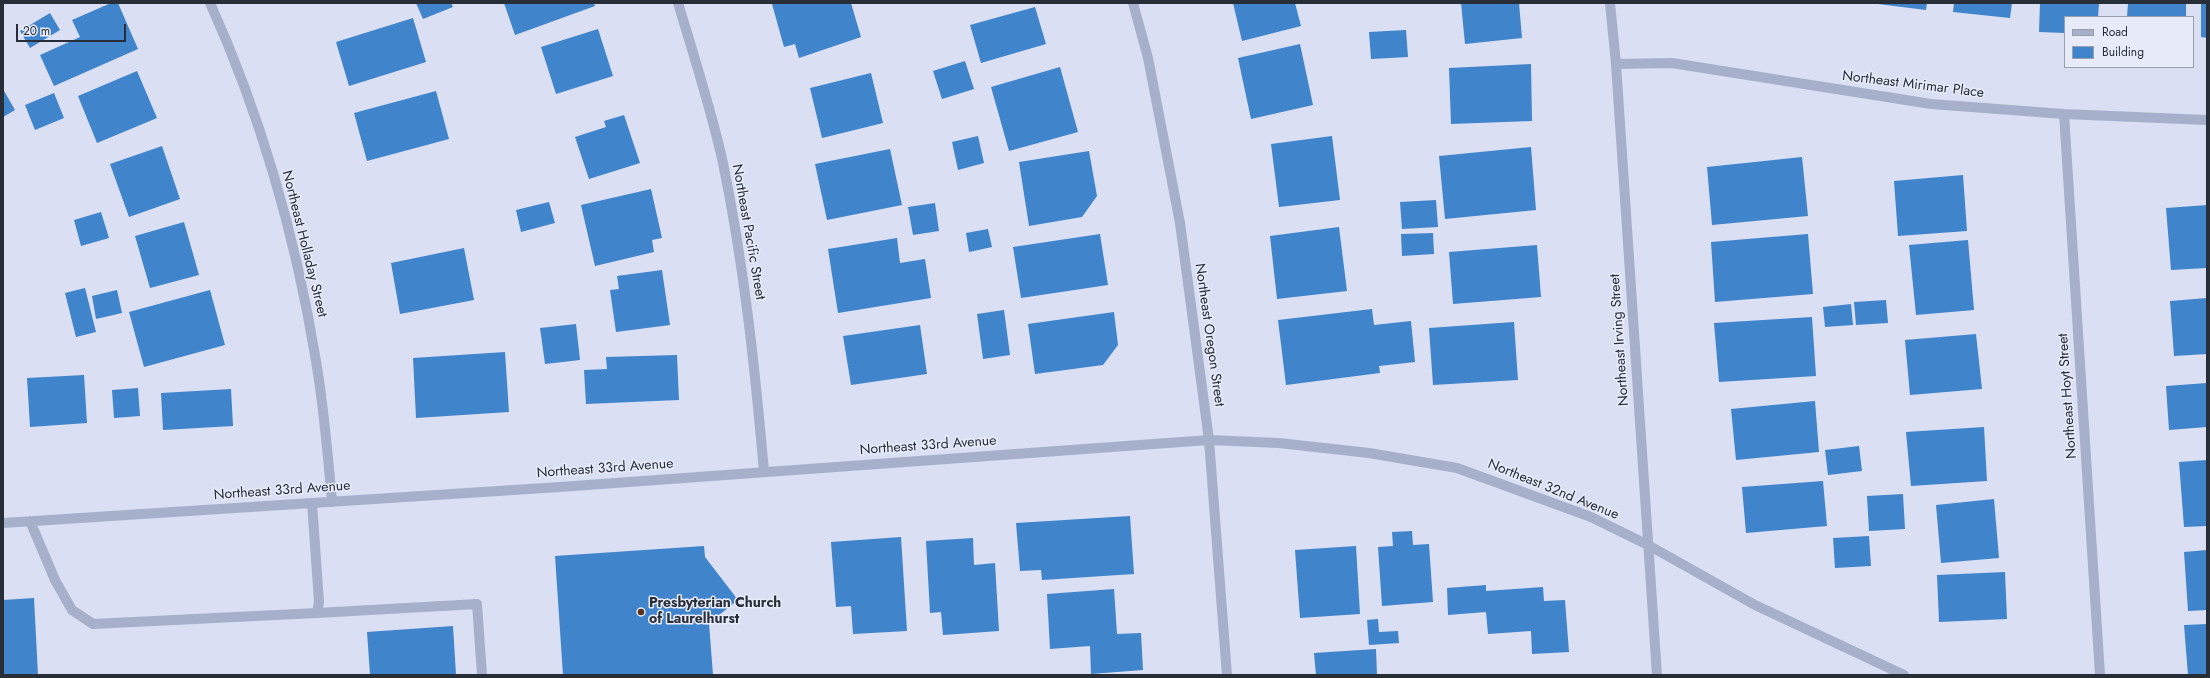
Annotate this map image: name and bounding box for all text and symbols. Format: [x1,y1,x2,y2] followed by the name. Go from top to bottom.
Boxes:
[18,16,128,42] scale bar
[2064,16,2194,68] legend
[23,22,50,40] text: 20 m
[2102,23,2128,41] text: Road
[2102,43,2144,61] text: Building
[1841,68,1985,102] street label: Northeast Mirimar Place
[728,163,768,301] street label: Northeast Pacific Street
[278,169,330,319] street label: Northeast Holladay Street
[1191,262,1227,408] street label: Northeast Oregon Street
[1607,273,1633,407] street label: Northeast Irving Street
[2055,333,2081,459] street label: Northeast Hoyt Street
[859,433,997,459] street label: Northeast 33rd Avenue
[536,456,674,482] street label: Northeast 33rd Avenue
[1485,456,1621,524] street label: Northeast 32nd Avenue
[213,478,351,504] street label: Northeast 33rd Avenue
[649,596,781,628] place label: Presbyterian Church of Laurelhurst
[636,607,646,617] marker: Presbyterian Church of Laurelhurst

